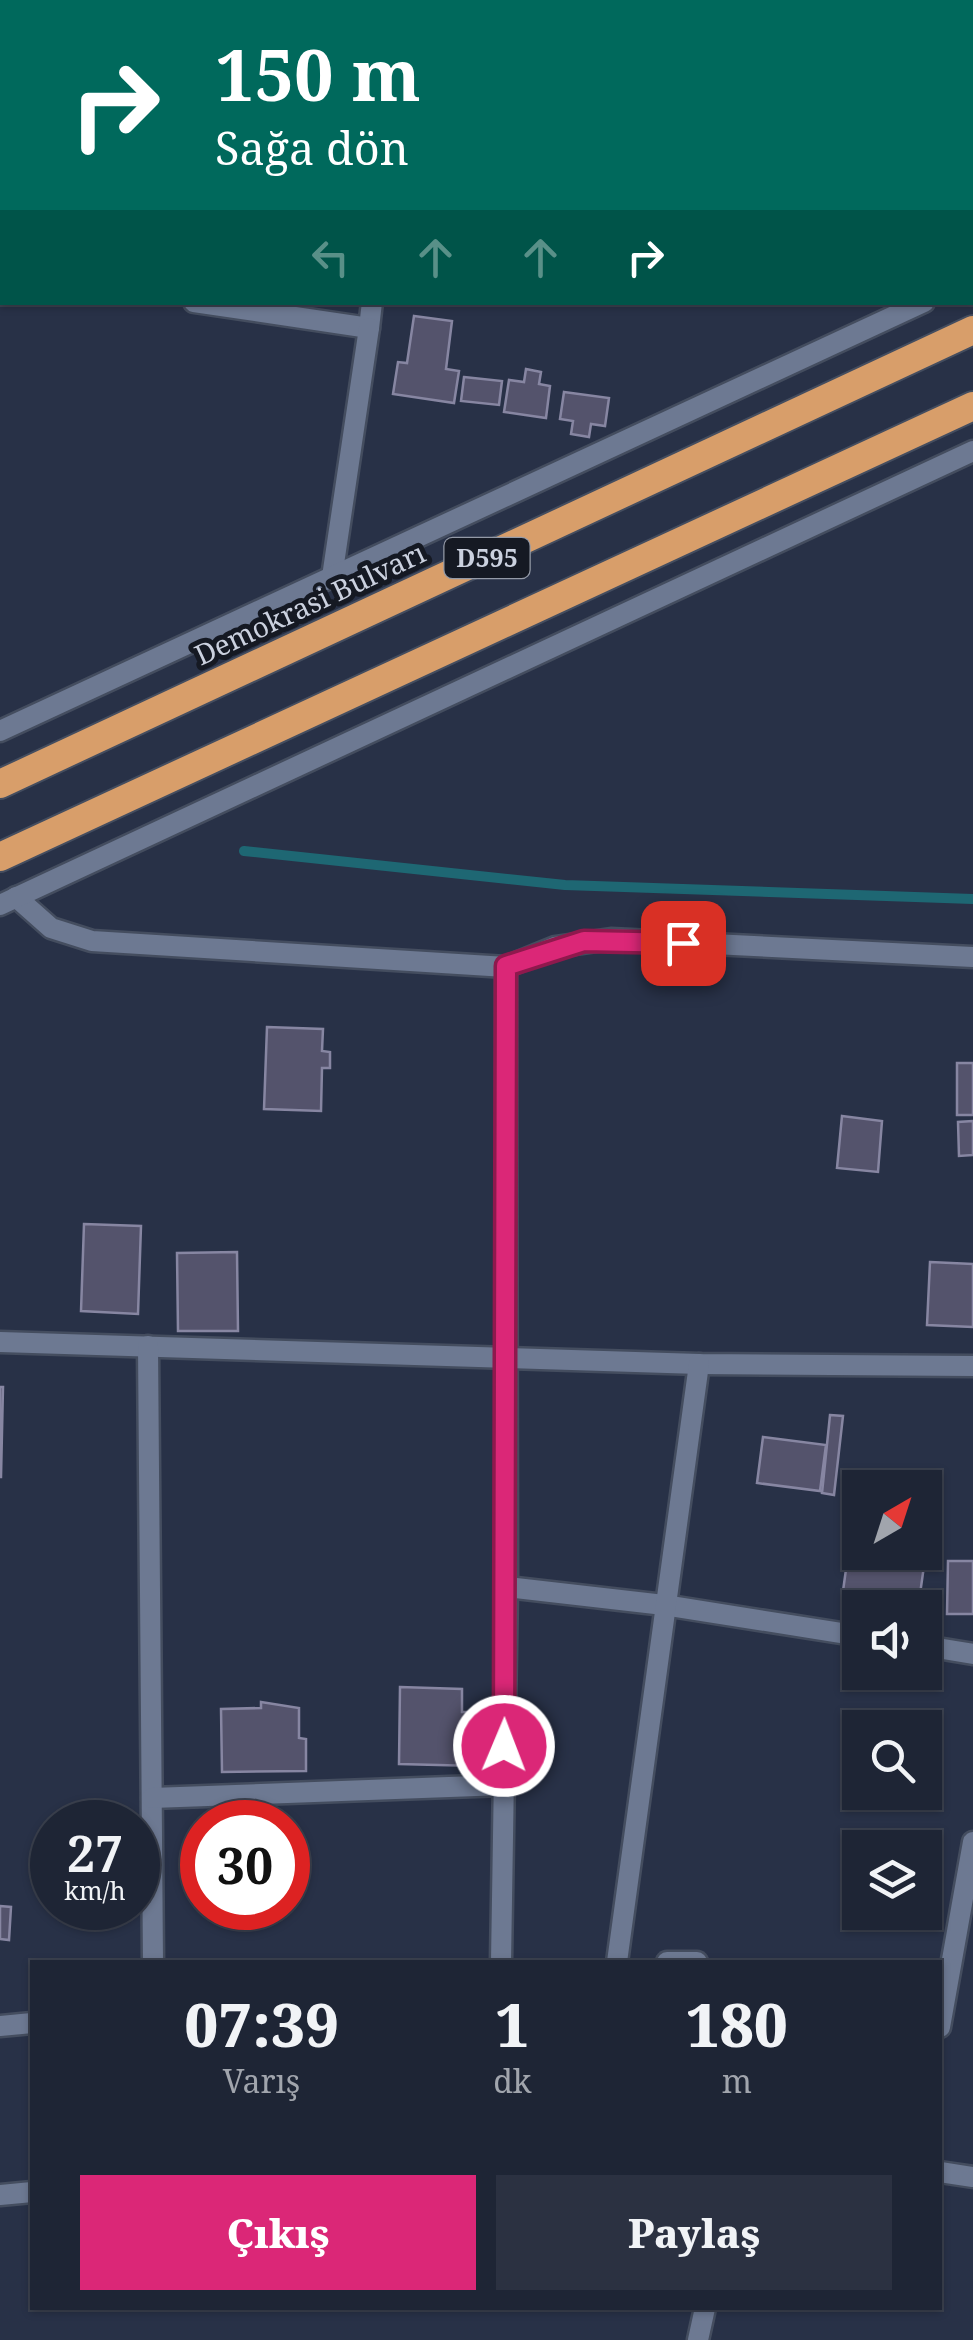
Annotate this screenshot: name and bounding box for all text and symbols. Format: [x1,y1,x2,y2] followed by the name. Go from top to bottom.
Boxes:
[215,26,421,122] text: 150 m
[50,40,180,170] icon: right
[215,117,409,178] text: Sağa dön
[303,230,358,285] icon: left
[408,230,463,285] icon: ahead
[513,230,568,285] icon: ahead
[618,230,673,285] icon: right
[188,533,431,673] street label: Demokrasi Bulvarı
[444,538,530,578] road number: D595
[641,901,726,986] pin
[656,916,711,971] icon: arrive
[842,1470,942,1570] north arrow
[842,1470,942,1930] map controls
[842,1590,942,1690] button: sound
[452,1694,556,1798] position arrow
[842,1710,942,1810] button: search
[180,1800,310,1930] speed limit sign: 30
[67,1819,123,1887] text: 27
[842,1830,942,1930] button: layers
[64,1873,126,1907] text: km/h
[184,1983,339,2065] text: 07:39
[495,1983,529,2065] text: 1
[686,1983,788,2065] text: 180
[223,2059,300,2102] text: Varış
[493,2059,532,2102] text: dk
[722,2059,752,2102] text: m
[80,2175,476,2290] button: Çıkış
[496,2175,892,2290] button: Paylaş

